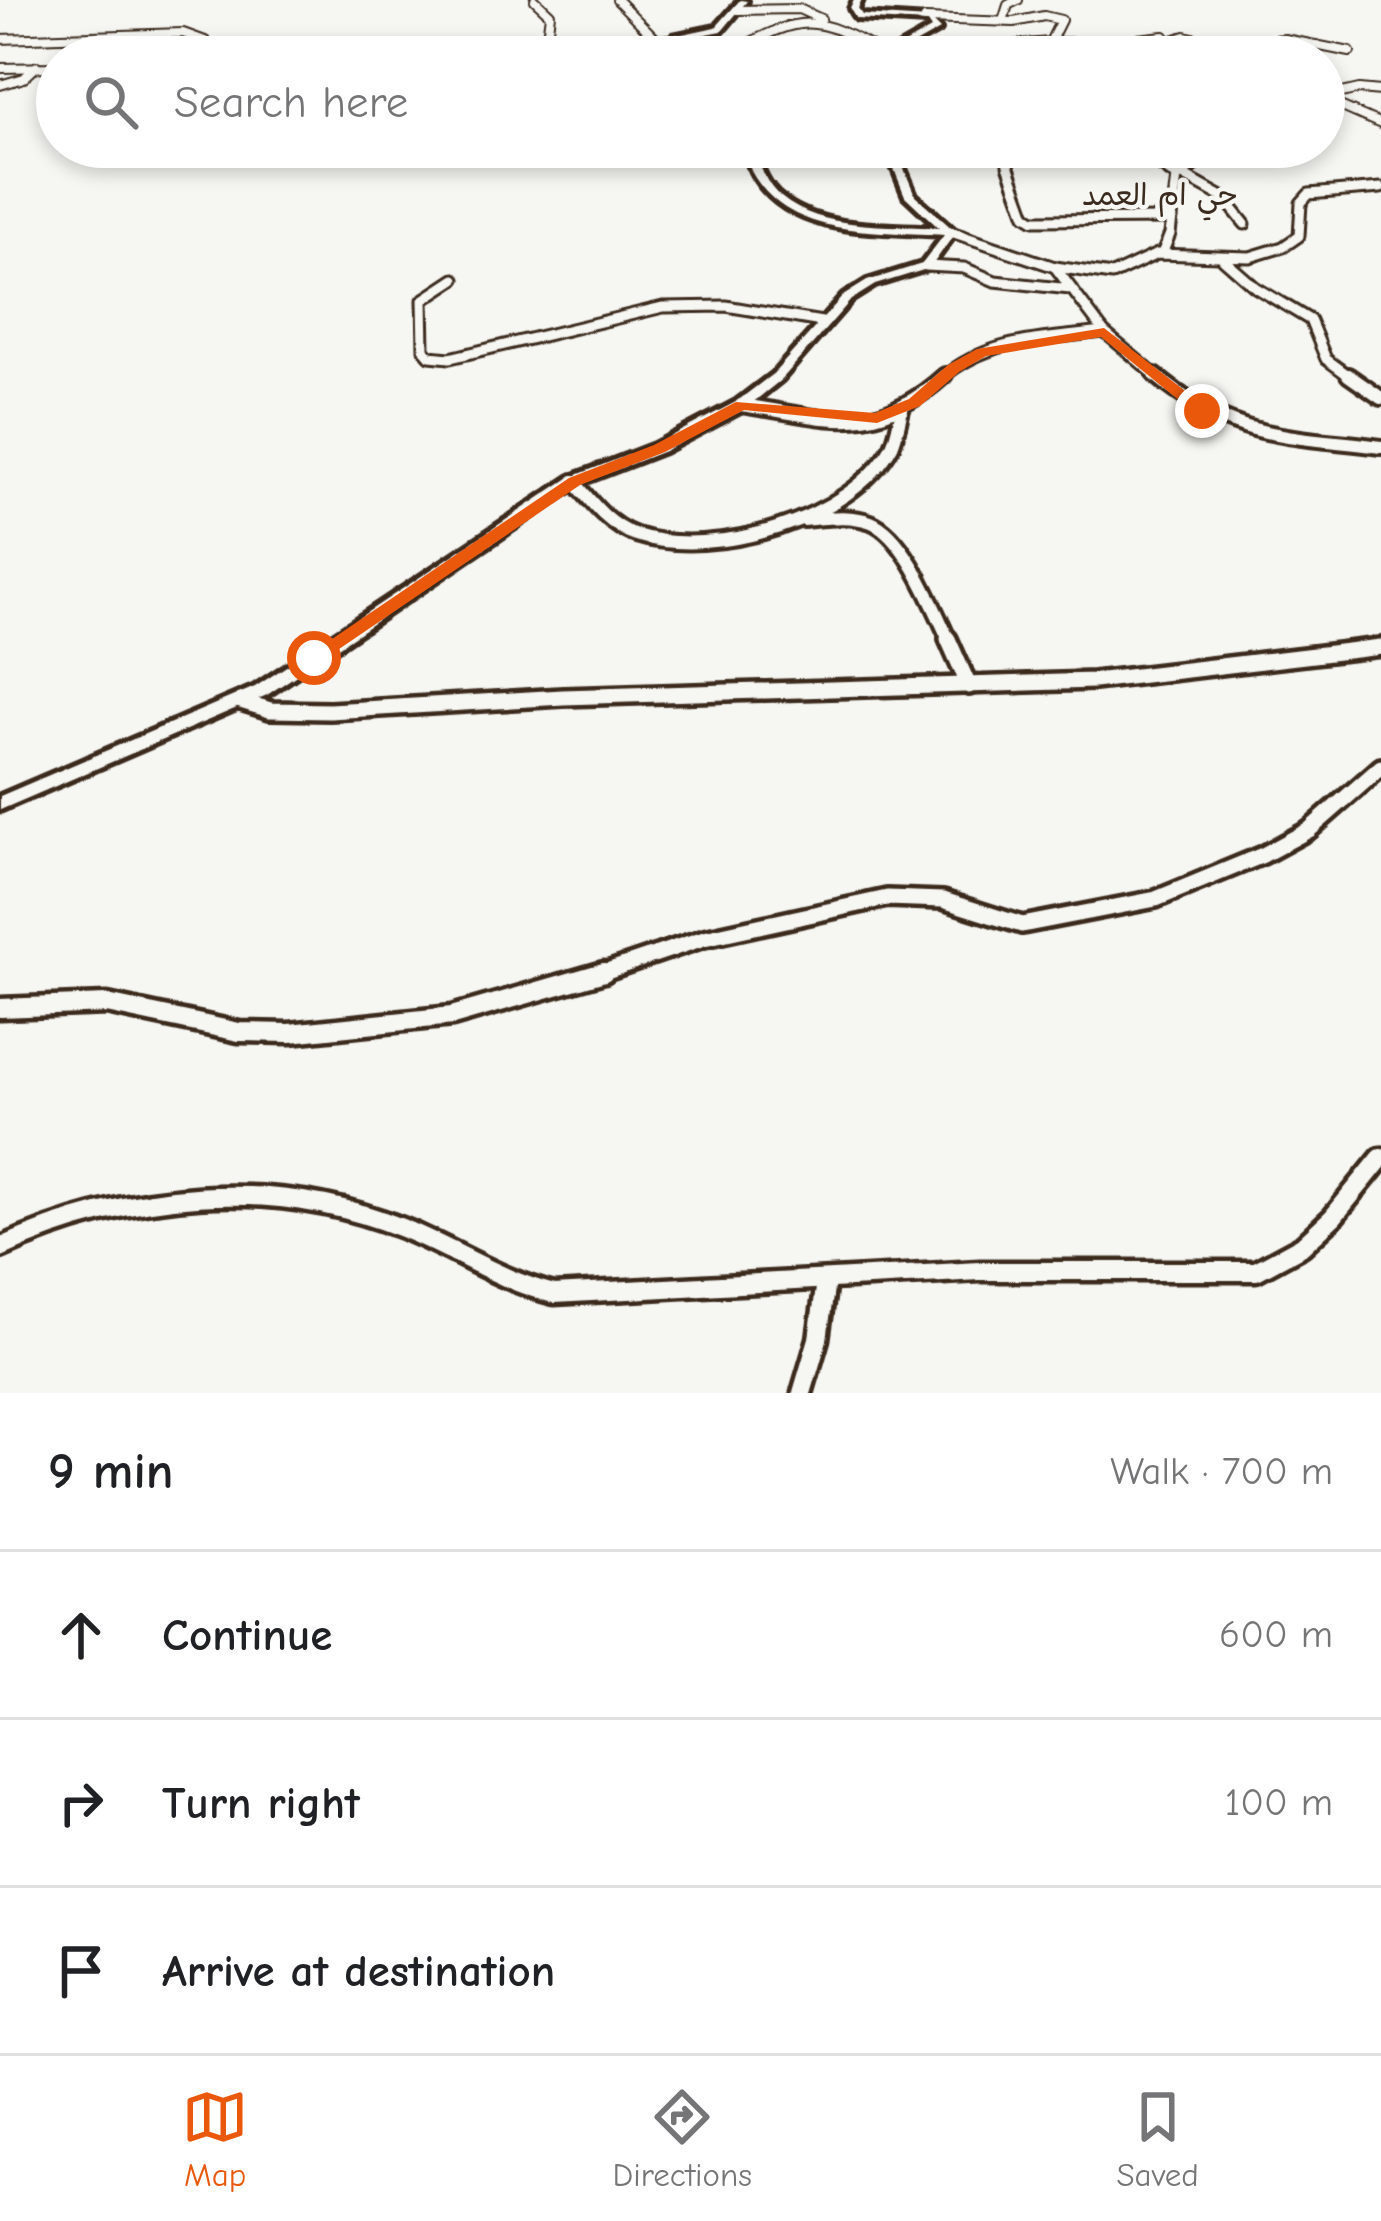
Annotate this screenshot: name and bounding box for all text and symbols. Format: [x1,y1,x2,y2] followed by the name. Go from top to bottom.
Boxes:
[36,36,1345,168] search box
[78,69,144,135] icon: search
[174,76,408,128] text: Search here
[1082,178,1238,221] district label: حي ام العمد
[1175,384,1229,438] route end
[287,631,341,685] route start
[48,1442,174,1501] text: 9 min
[1110,1449,1333,1494] text: Walk · 700 m
[48,1602,114,1668] icon: ahead
[162,1609,332,1661] text: Continue
[1219,1612,1333,1657] text: 600 m
[48,1770,114,1836] icon: right
[162,1777,360,1829] text: Turn right
[1225,1780,1333,1825] text: 100 m
[48,1938,114,2004] icon: arrive
[162,1945,555,1997] text: Arrive at destination
[182,2084,248,2194] tab: Map
[613,2084,752,2194] tab: Directions
[1116,2084,1199,2194] tab: Saved

